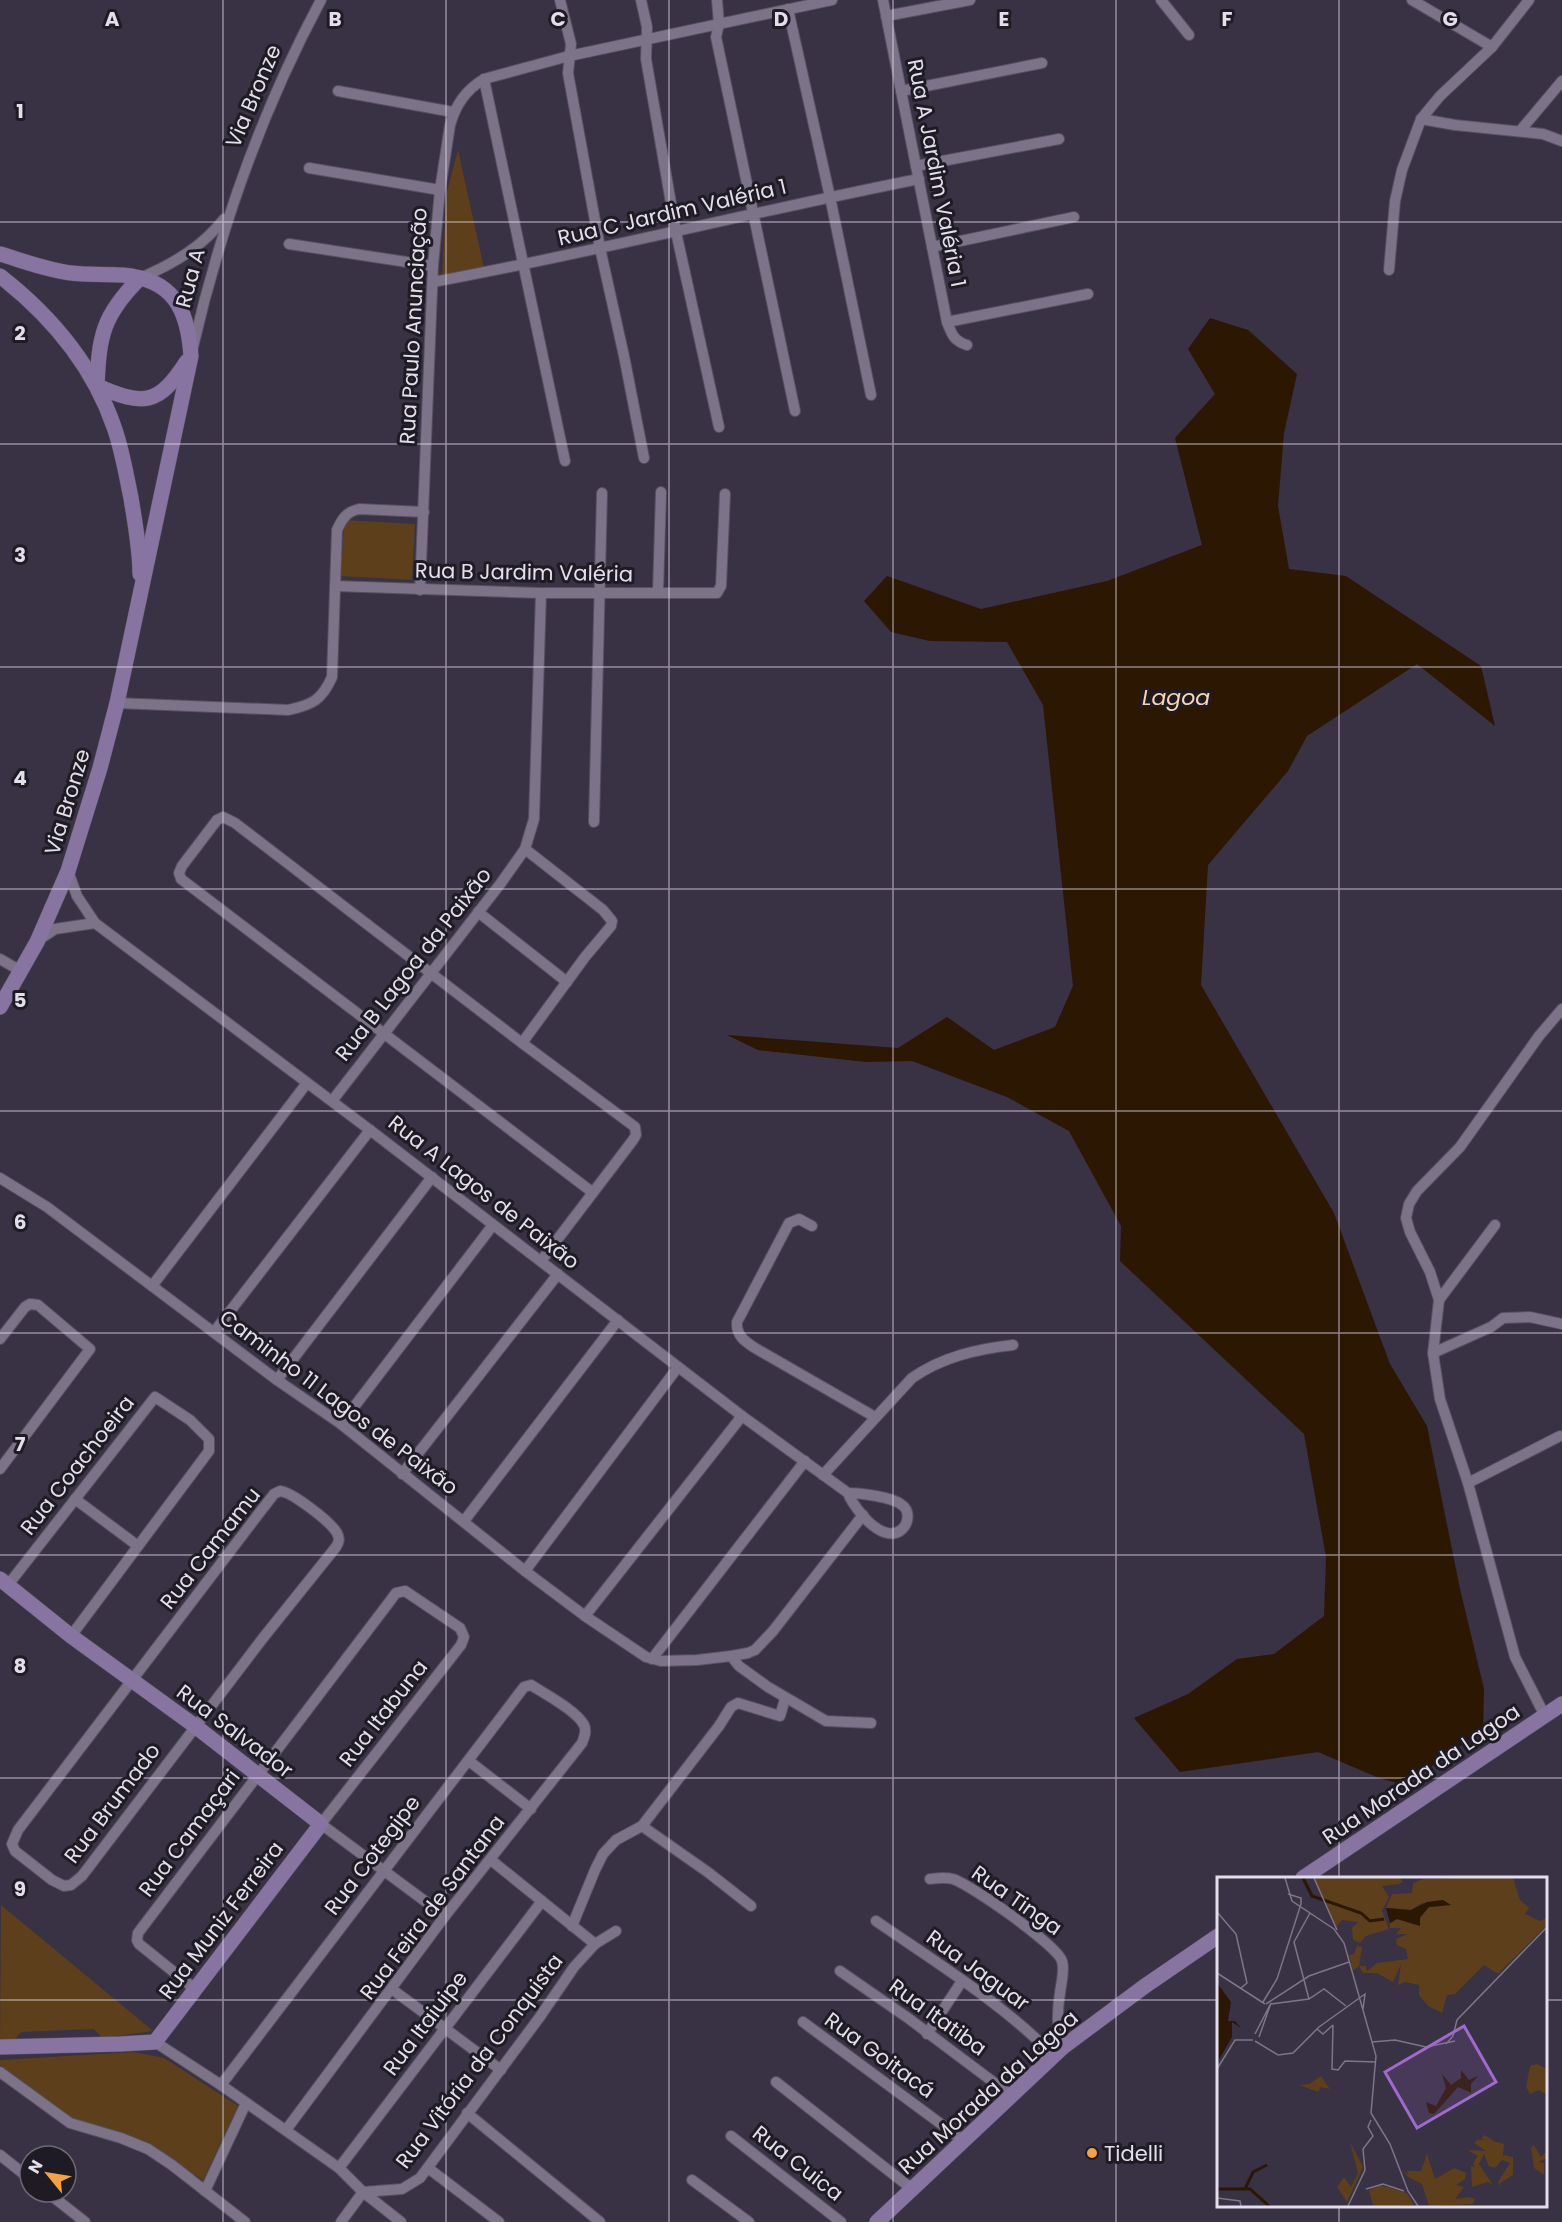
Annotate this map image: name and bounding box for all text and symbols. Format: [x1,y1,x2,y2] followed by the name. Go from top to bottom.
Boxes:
[105,5,120,33] text: A
[328,5,342,33] text: B
[550,5,566,33] text: C
[774,5,788,33] text: D
[999,5,1009,33] text: E
[1222,5,1233,33] text: F
[1442,5,1458,33] text: G
[218,40,288,152] street label: Via Bronze
[901,57,973,289] street label: Rua A Jardim Valéria 1
[16,97,24,125] text: 1
[555,172,789,252] street label: Rua C Jardim Valéria 1
[392,207,434,445] street label: Rua Paulo Anunciação
[168,245,212,311] street label: Rua A
[14,319,26,347] text: 2
[14,541,26,569] text: 3
[415,556,633,588] street label: Rua B Jardim Valéria
[1142,682,1210,713] water label: Lagoa
[37,745,97,859] street label: Via Bronze
[13,764,27,792] text: 4
[328,861,498,1067] street label: Rua B Lagoa da Paixão
[14,986,27,1014] text: 5
[382,1108,586,1276] street label: Rua A Lagos de Paixão
[14,1208,26,1236] text: 6
[214,1303,464,1501] street label: Caminho 11 Lagos de Paixão
[13,1389,141,1541] street label: Rua Coachoeira
[15,1430,26,1458] text: 7
[153,1481,267,1615] street label: Rua Camamu
[14,1652,26,1680] text: 8
[332,1654,434,1772] street label: Rua Itabuna
[171,1678,299,1785] street label: Rua Salvador
[1316,1697,1526,1851] street label: Rua Morada da Lagoa
[57,1737,167,1869] street label: Rua Brumado
[132,1764,246,1902] street label: Rua Camaçari
[317,1789,427,1921] street label: Rua Cotegipe
[353,1809,511,2005] street label: Rua Feira de Santana
[152,1835,290,2005] street label: Rua Muniz Ferreira
[966,1858,1068,1942] street label: Rua Tinga
[14,1875,26,1903] text: 9
[1217,1877,1547,2207] inset map
[921,1923,1036,2017] street label: Rua Jaguar
[389,1948,569,2174] street label: Rua Vitória da Conquista
[376,1965,474,2081] street label: Rua Itaiuipe
[883,1972,993,2062] street label: Rua Itatiba
[892,2003,1084,2181] street label: Rua Morada da Lagoa
[819,2005,941,2105] street label: Rua Goitacá
[747,2118,849,2208] street label: Rua Cuica
[1104,2139,1163,2168] place label: Tidelli
[18,2144,78,2204] north arrow
[1085,2146,1099,2160] marker: Tidelli
[22,2156,48,2178] text: N

